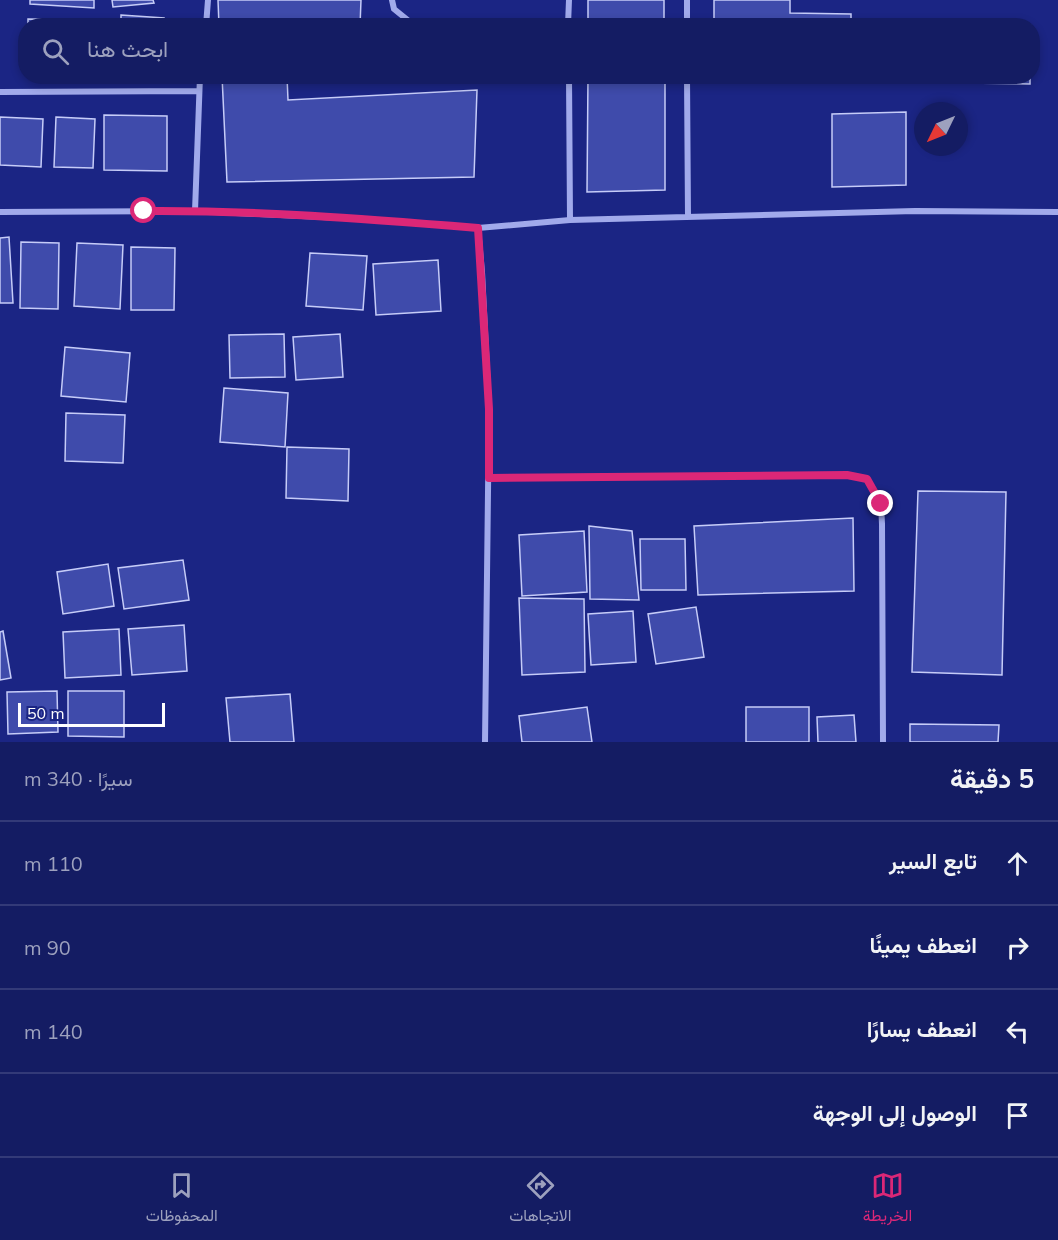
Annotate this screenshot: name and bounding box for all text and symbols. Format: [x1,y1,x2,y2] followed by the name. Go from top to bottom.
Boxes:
[18,18,1040,84] search box
[39,35,72,68] icon: search
[87,35,168,63] text: ابحث هنا
[914,102,968,156] north arrow
[130,197,156,223] route start
[867,490,893,516] route end
[18,700,165,728] scale bar
[27,703,64,723] text: 50 m
[950,762,1034,795] text: 5 دقيقة
[24,766,133,791] text: سيرًا · 340 m
[889,847,977,875] text: تابع السير
[1001,847,1034,880] icon: ahead
[24,851,83,876] text: 110 m
[870,931,977,959] text: انعطف يمينًا
[1001,931,1034,964] icon: right
[24,935,71,960] text: 90 m
[867,1015,977,1043] text: انعطف يسارًا
[1001,1015,1034,1048] icon: left
[24,1019,83,1044] text: 140 m
[813,1099,977,1127] text: الوصول إلى الوجهة
[1001,1099,1034,1132] icon: arrive
[146,1169,218,1230] tab: المحفوظات
[509,1169,571,1230] tab: الاتجاهات
[863,1169,912,1230] tab: الخريطة

